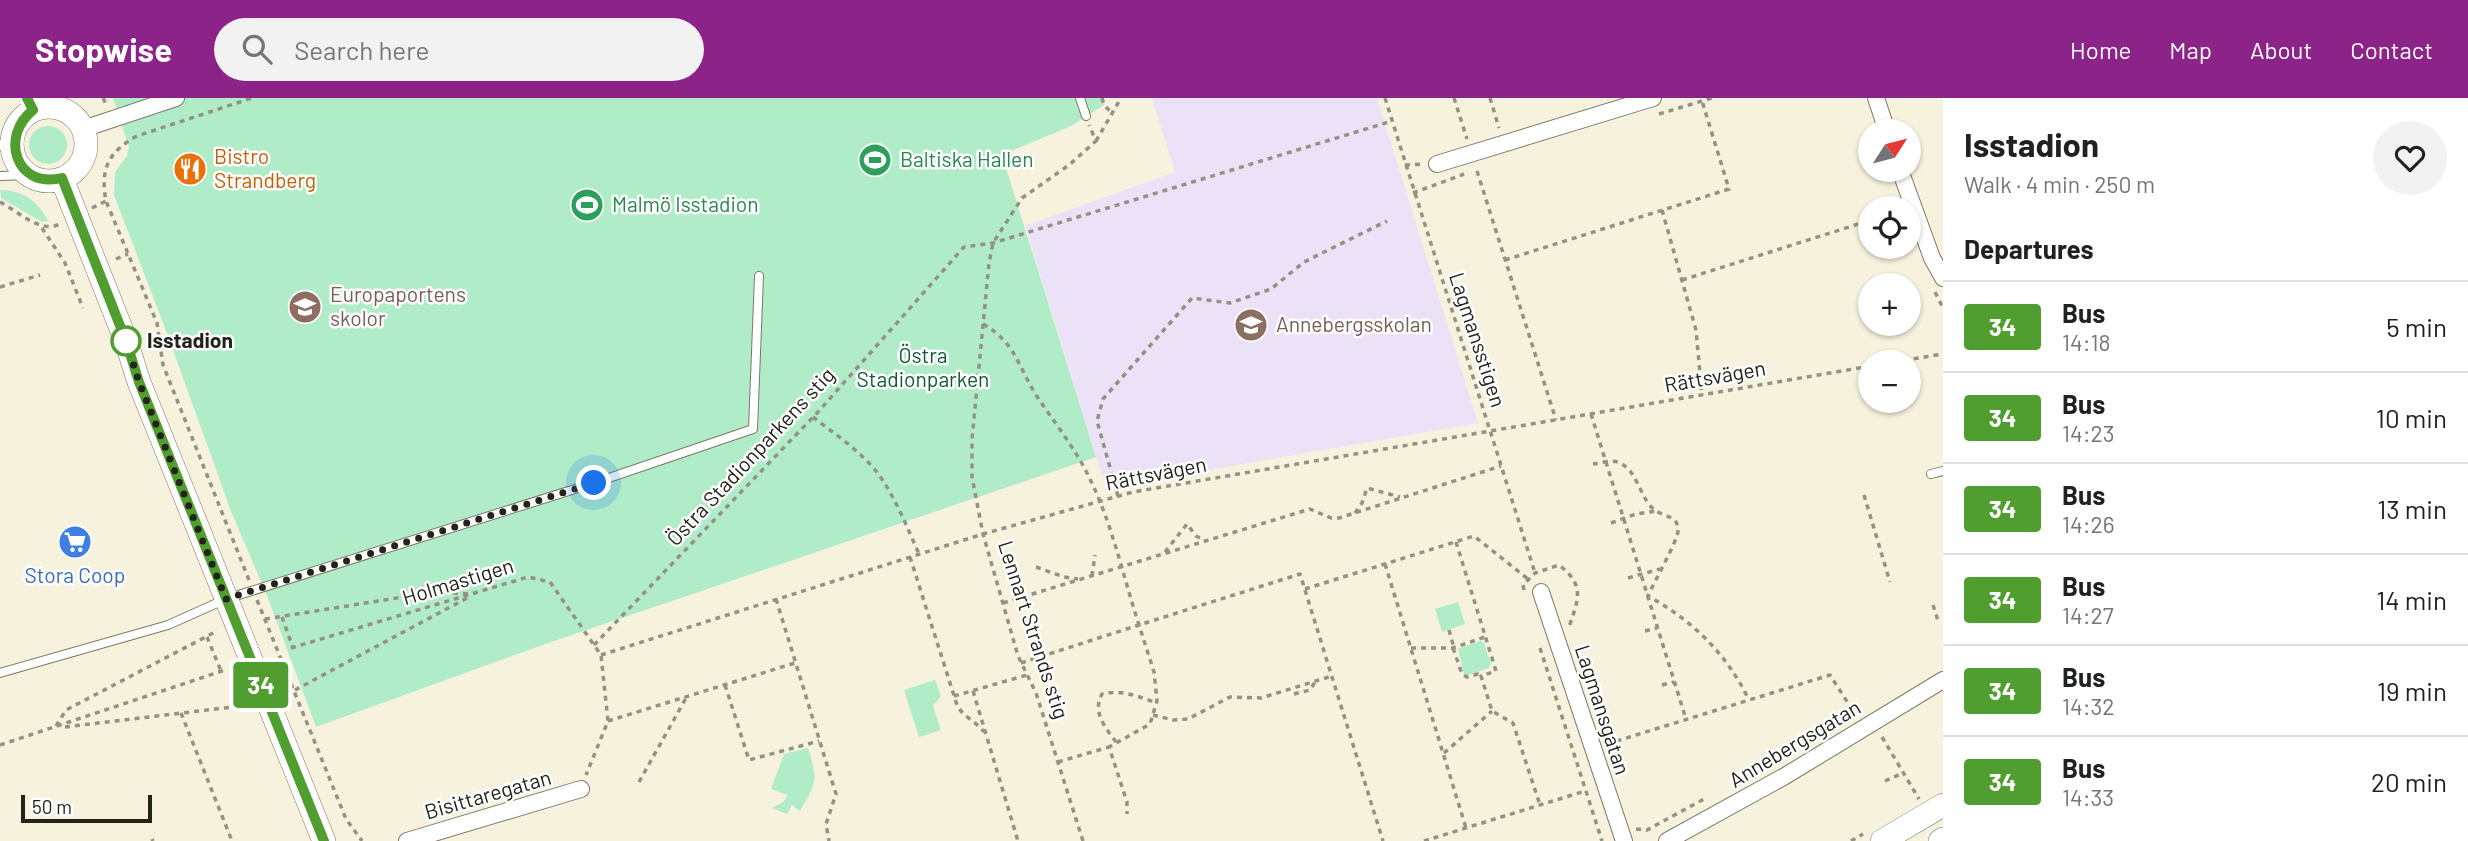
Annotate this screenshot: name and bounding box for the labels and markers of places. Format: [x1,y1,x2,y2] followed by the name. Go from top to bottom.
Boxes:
[856,141,894,179] sports icon: Baltiska Hallen
[214,143,316,192] place label: Bistro Strandberg
[900,146,1034,171] place label: Baltiska Hallen
[171,150,209,188] restaurant icon: Bistro Strandberg
[568,186,606,224] sports icon: Malmö Isstadion
[612,191,759,216] place label: Malmö Isstadion
[330,281,466,330] place label: Europaportens skolor
[286,288,324,326] school or university icon: Europaportens skolor
[1232,306,1270,344] school or university icon: Annebergsskolan
[1276,311,1432,336] place label: Annebergsskolan
[111,326,141,356] marker: Isstadion
[147,327,233,352] place label: Isstadion
[56,523,94,561] supermarket icon: Stora Coop
[25,562,125,587] place label: Stora Coop

